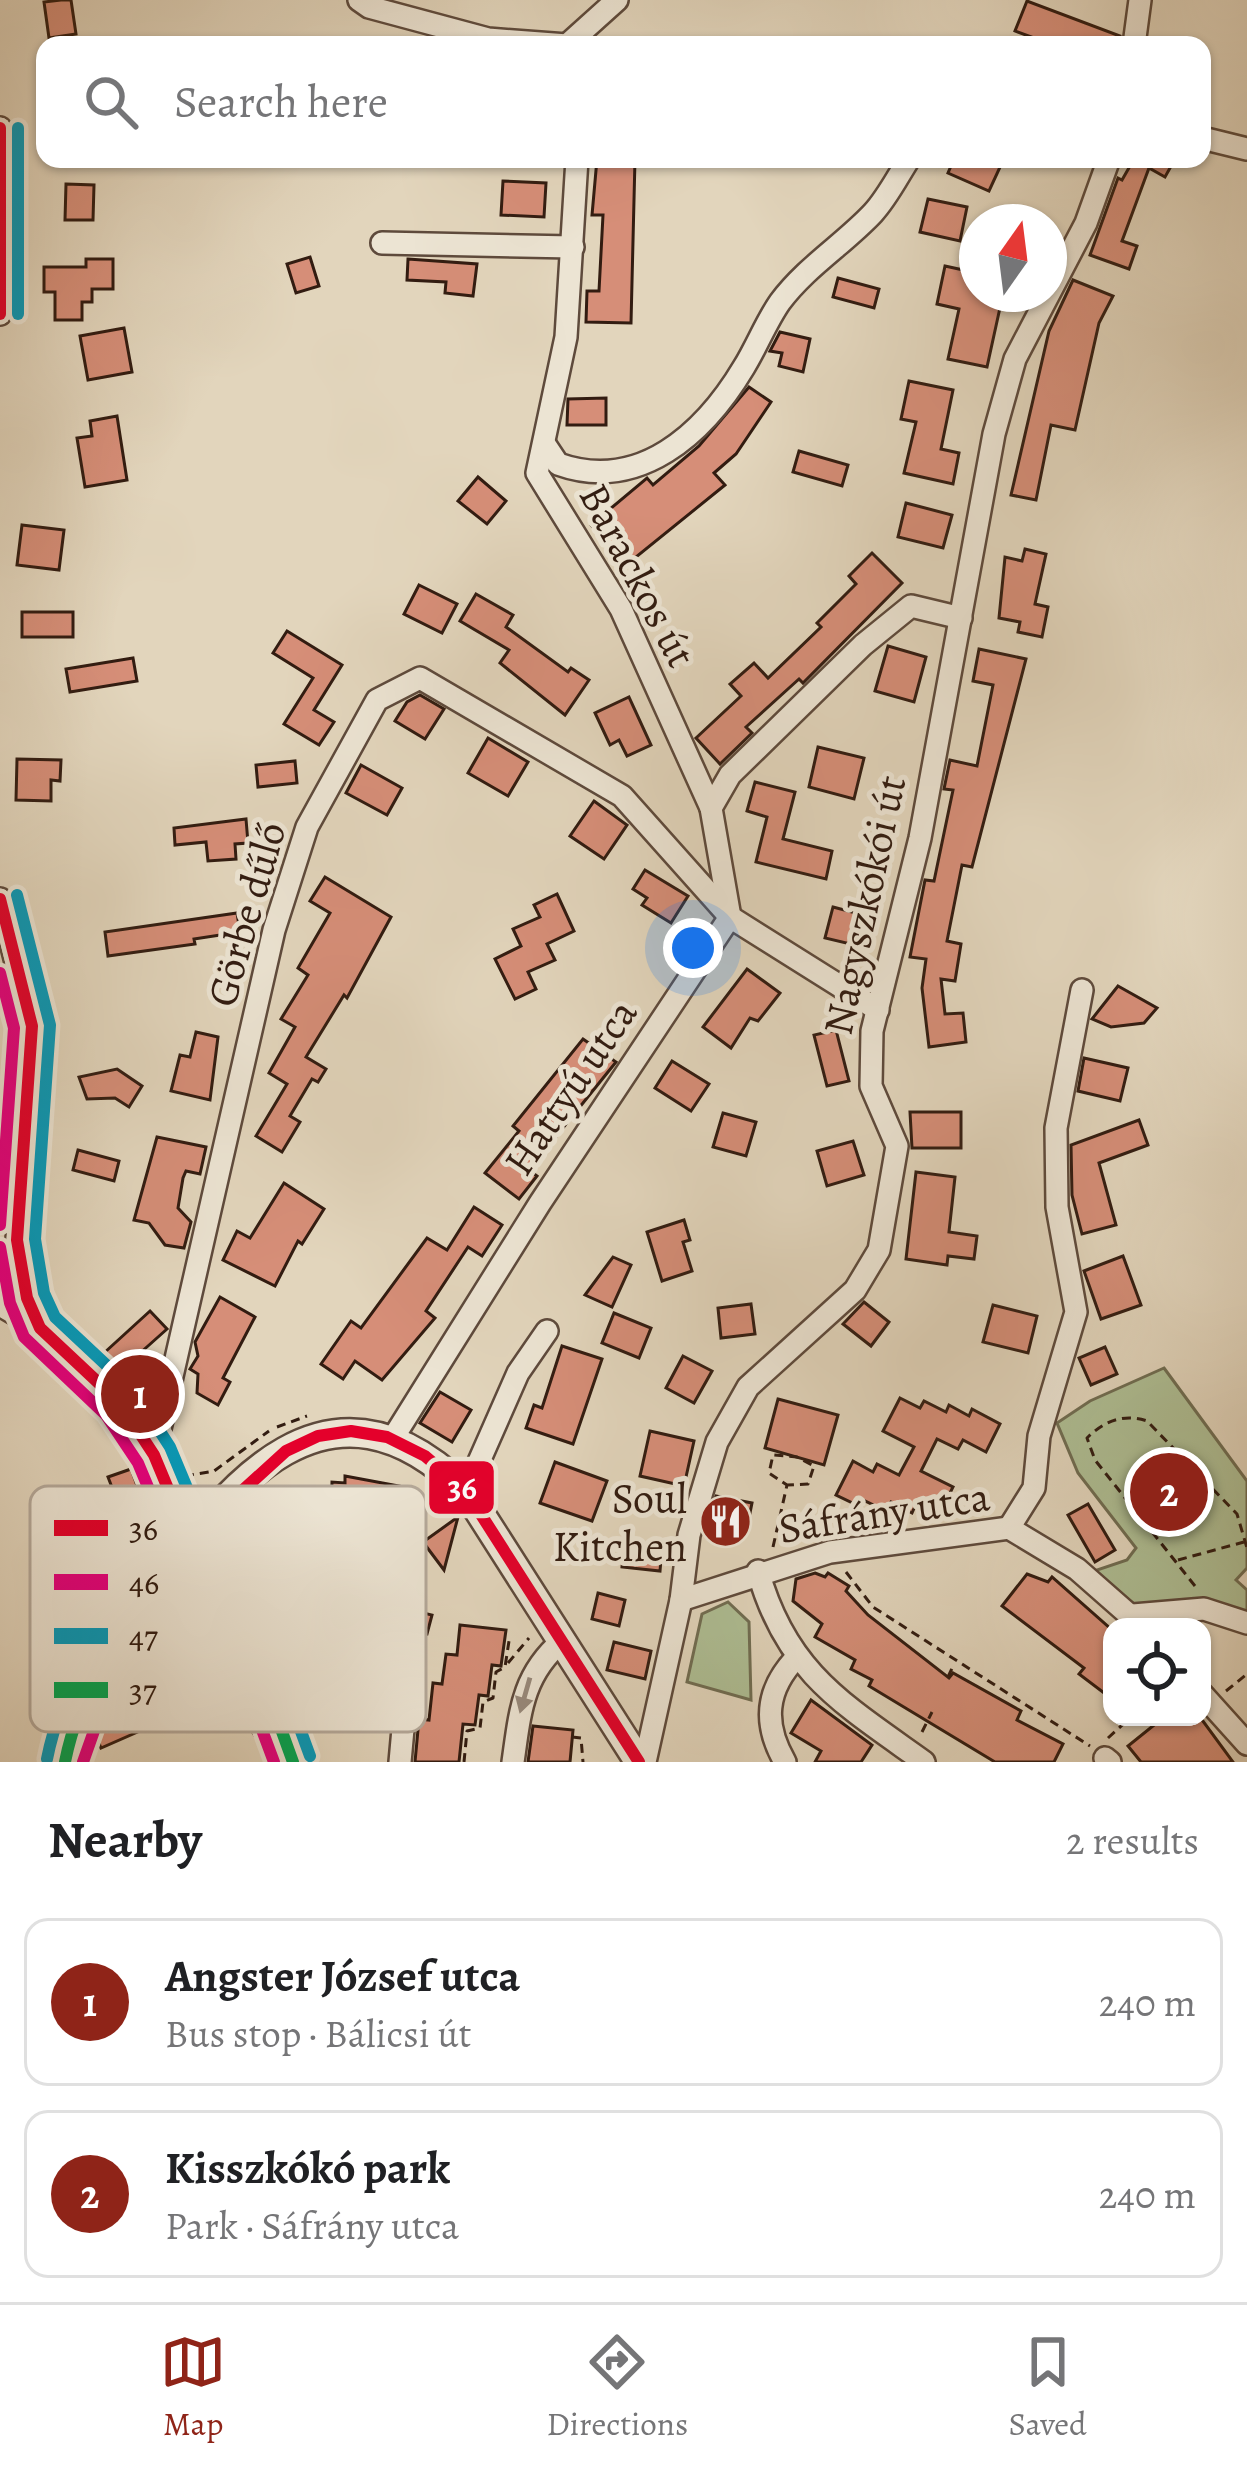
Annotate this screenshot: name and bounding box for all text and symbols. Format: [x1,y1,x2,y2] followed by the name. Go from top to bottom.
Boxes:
[36,36,1211,168] search box
[78,69,144,135] icon: search
[174,71,388,133] text: Search here
[959,204,1067,312] north arrow
[566,473,710,677] street label: Barackos út
[809,770,919,1040] street label: Nagyszkókói út
[193,815,299,1013] street label: Görbe dűlő
[663,918,723,978] your location
[490,987,650,1186] street label: Hattyú utca
[101,1349,179,1439] pin: 1
[1130,1447,1208,1537] pin: 2
[427,1459,496,1516] line badge: 36
[447,1465,477,1510] text: 36
[774,1467,994,1557] street label: Sáfrány utca
[553,1470,687,1575] place label: Soul Kitchen
[30,1486,426,1732] legend
[698,1494,754,1550] restaurant icon: Soul Kitchen
[129,1506,158,1551] text: 36
[129,1560,159,1605] text: 46
[129,1614,158,1659] text: 47
[1103,1618,1211,1726] map controls
[1103,1618,1211,1726] button: locate
[129,1668,157,1713] text: 37
[515,1677,533,1714] one-way arrow
[48,1805,202,1875] text: Nearby
[1066,1814,1199,1867] text: 2 results
[165,1945,520,2007] text: Angster József utca
[83,1976,97,2029] text: 1
[1099,1976,1196,2029] text: 240 m
[165,2007,471,2060] text: Bus stop · Bálicsi út
[165,2137,450,2199] text: Kisszkókó park
[81,2168,99,2221] text: 2
[1099,2168,1196,2221] text: 240 m
[165,2199,459,2252] text: Park · Sáfrány utca
[160,2329,226,2446] tab: Map
[547,2329,688,2446] tab: Directions
[1009,2329,1087,2446] tab: Saved

